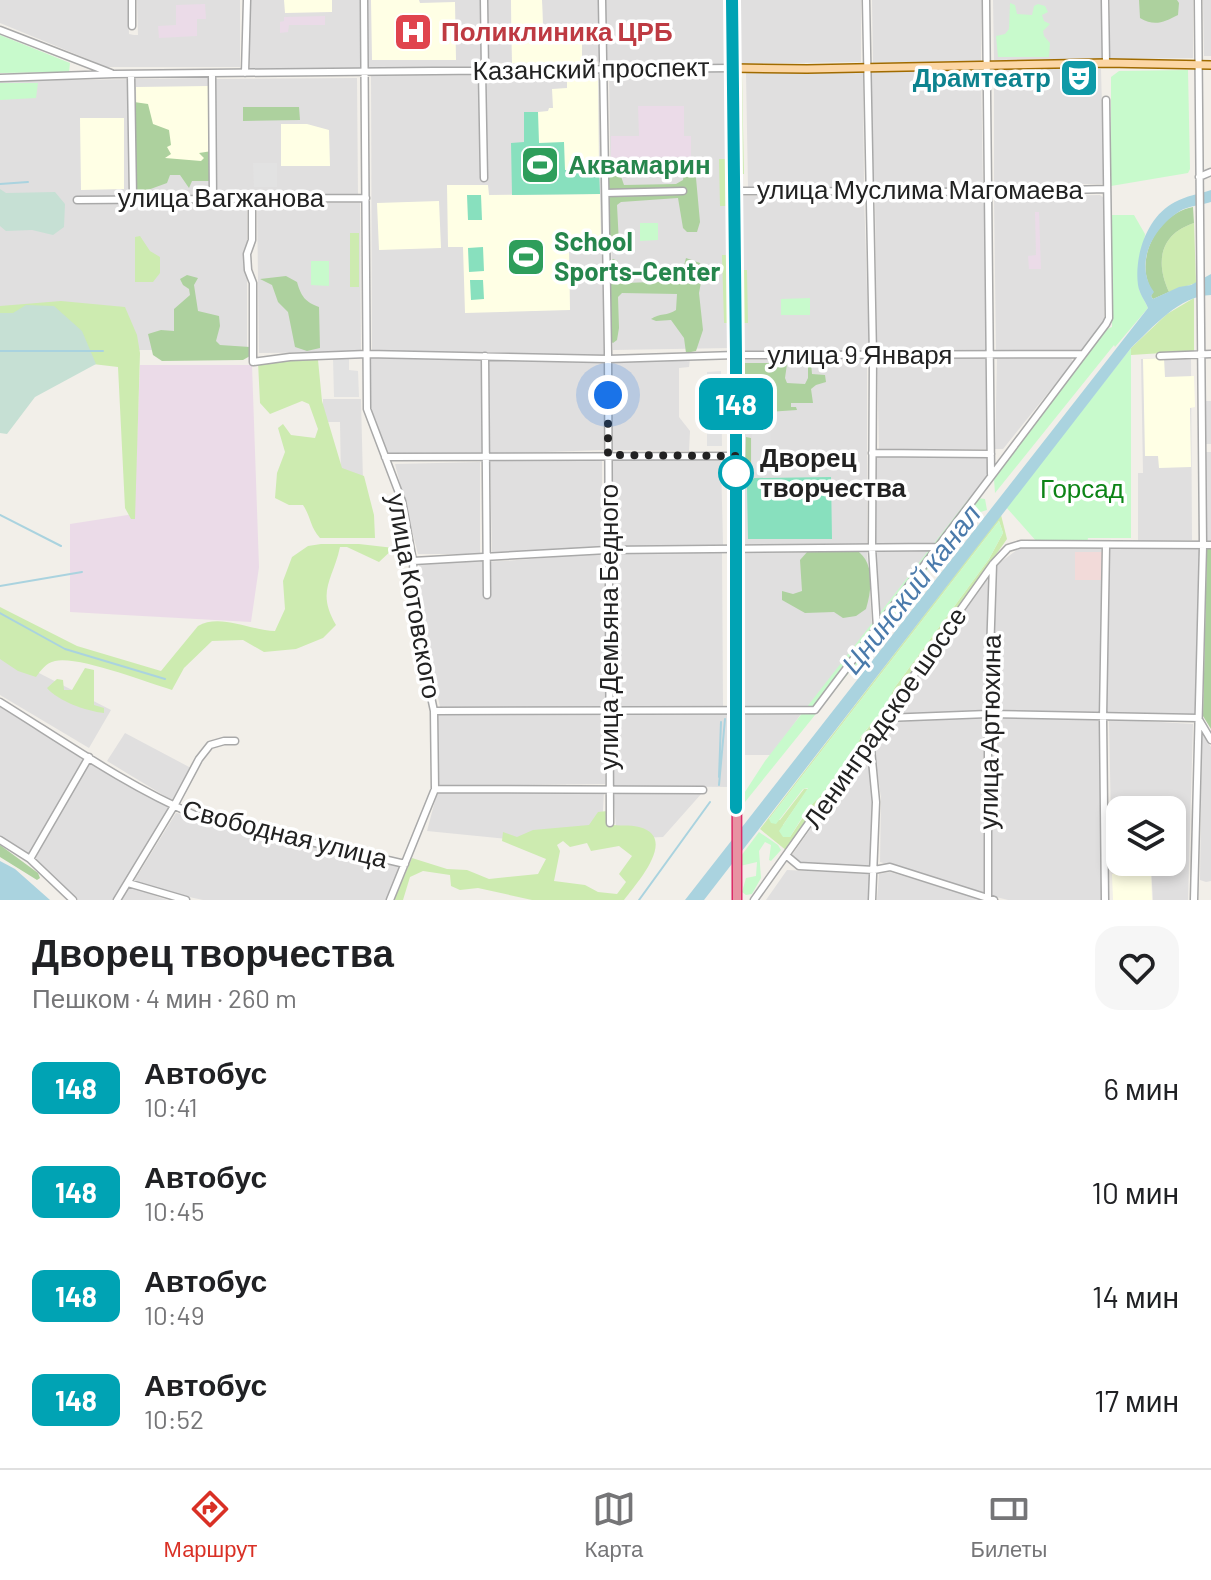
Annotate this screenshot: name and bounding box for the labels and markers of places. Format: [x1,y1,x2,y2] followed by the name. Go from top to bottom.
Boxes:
[392,11,434,53] hospital icon: Поликлиника ЦРБ
[441,15,673,46] place label: Поликлиника ЦРБ
[1058,57,1100,99] theatre icon: Драмтеатр
[913,61,1051,92] place label: Драмтеатр
[519,144,561,186] sports icon: Аквамарин
[568,148,711,179] place label: Аквамарин
[554,225,720,286] place label: School Sports-Center
[505,236,547,278] sports icon: School Sports-Center
[760,441,907,502] place label: Дворец творчества
[719,456,753,490] marker: Дворец творчества

